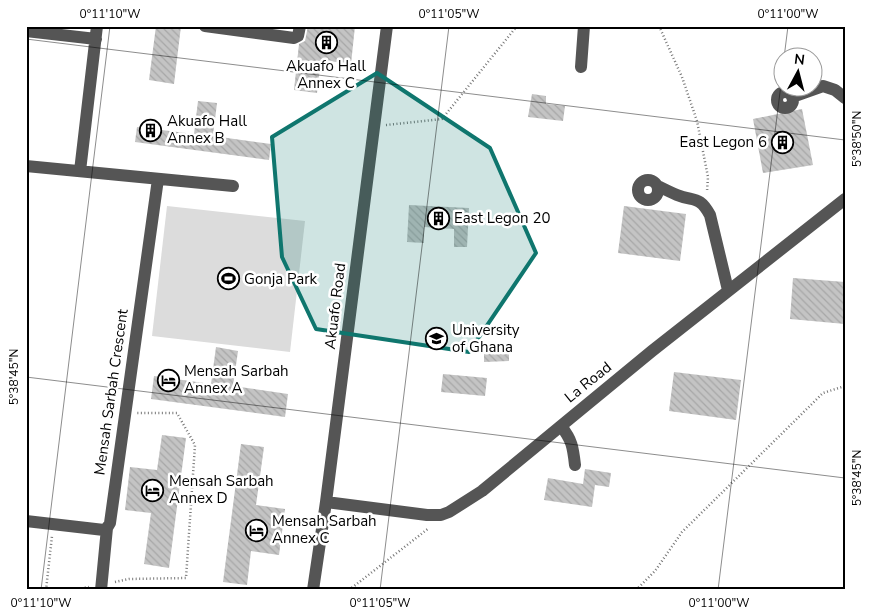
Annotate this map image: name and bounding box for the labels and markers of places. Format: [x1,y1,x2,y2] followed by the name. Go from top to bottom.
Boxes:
[314,31,338,55] building icon: Akuafo Hall Annex C
[286,56,367,93] place label: Akuafo Hall Annex C
[167,111,248,148] place label: Akuafo Hall Annex B
[139,118,163,142] building icon: Akuafo Hall Annex B
[771,130,795,154] building icon: East Legon 6
[680,132,767,152] place label: East Legon 6
[426,206,450,230] building icon: East Legon 20
[454,208,550,228] place label: East Legon 20
[216,267,240,291] sports icon: Gonja Park
[244,269,318,289] place label: Gonja Park
[452,320,520,357] place label: University of Ghana
[424,327,448,351] school or university icon: University of Ghana
[184,361,289,398] place label: Mensah Sarbah Annex A
[156,368,180,392] hotel icon: Mensah Sarbah Annex A
[169,471,274,508] place label: Mensah Sarbah Annex D
[141,478,165,502] hotel icon: Mensah Sarbah Annex D
[272,511,377,548] place label: Mensah Sarbah Annex C
[244,518,268,542] hotel icon: Mensah Sarbah Annex C

